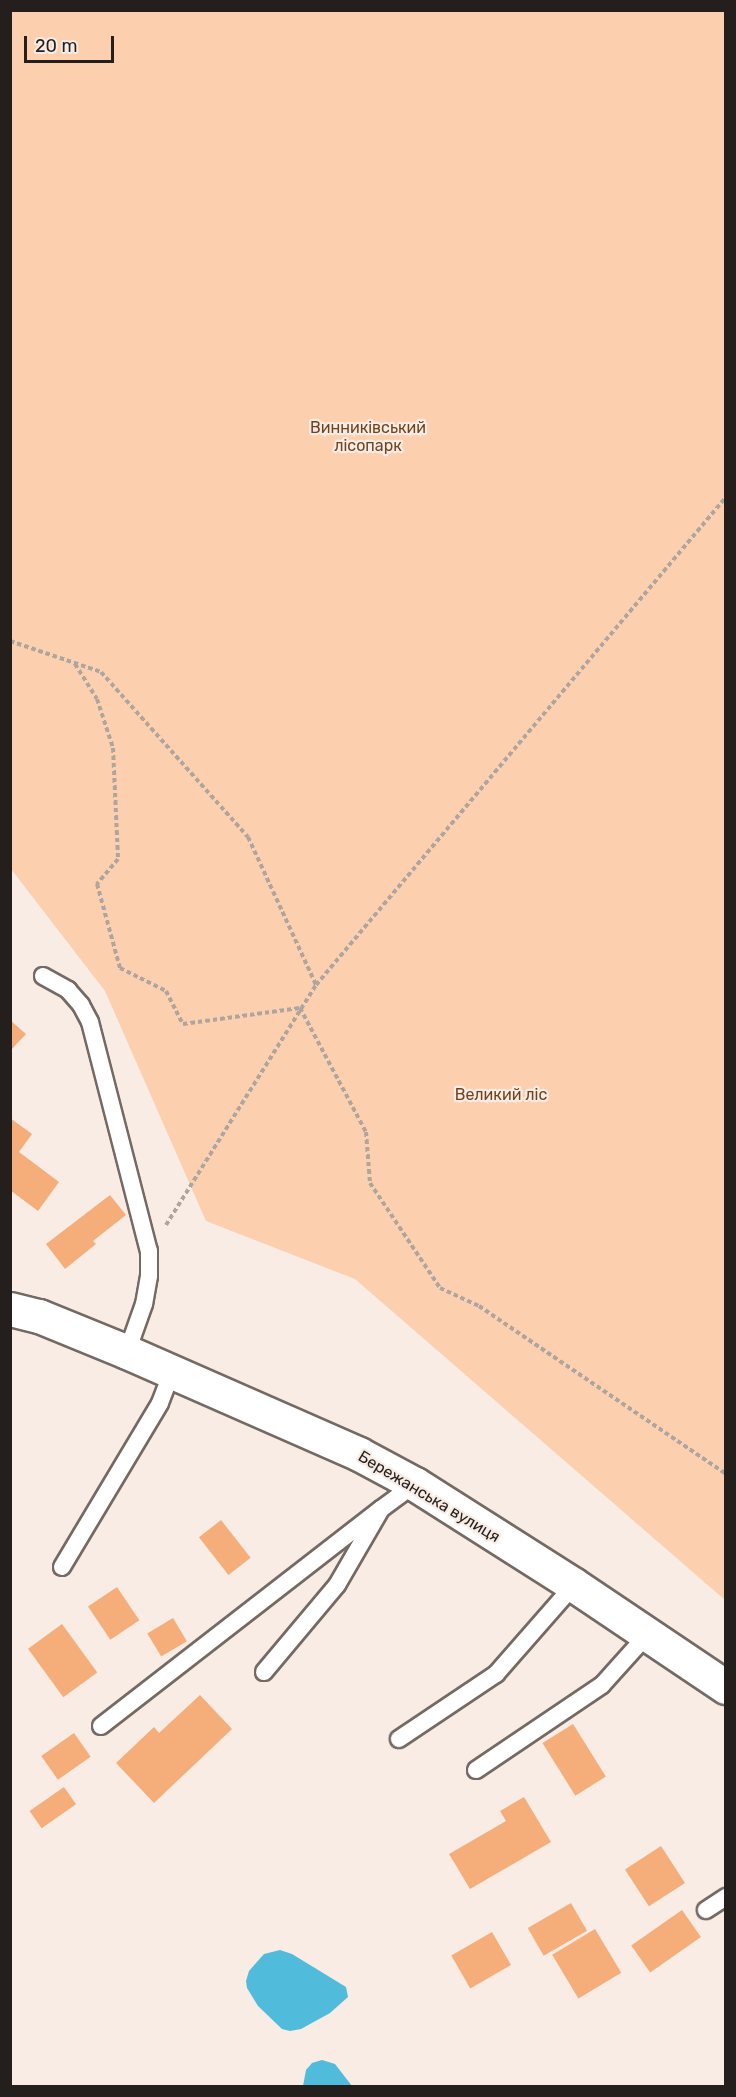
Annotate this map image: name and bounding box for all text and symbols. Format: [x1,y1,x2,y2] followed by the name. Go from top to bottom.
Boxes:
[27,24,117,62] scale bar
[35,35,77,57] text: 20 m
[310,418,426,456] park label: Винниківський лісопарк
[455,1085,547,1105] park label: Великий ліс
[355,1447,503,1547] street label: Бережанська вулиця

